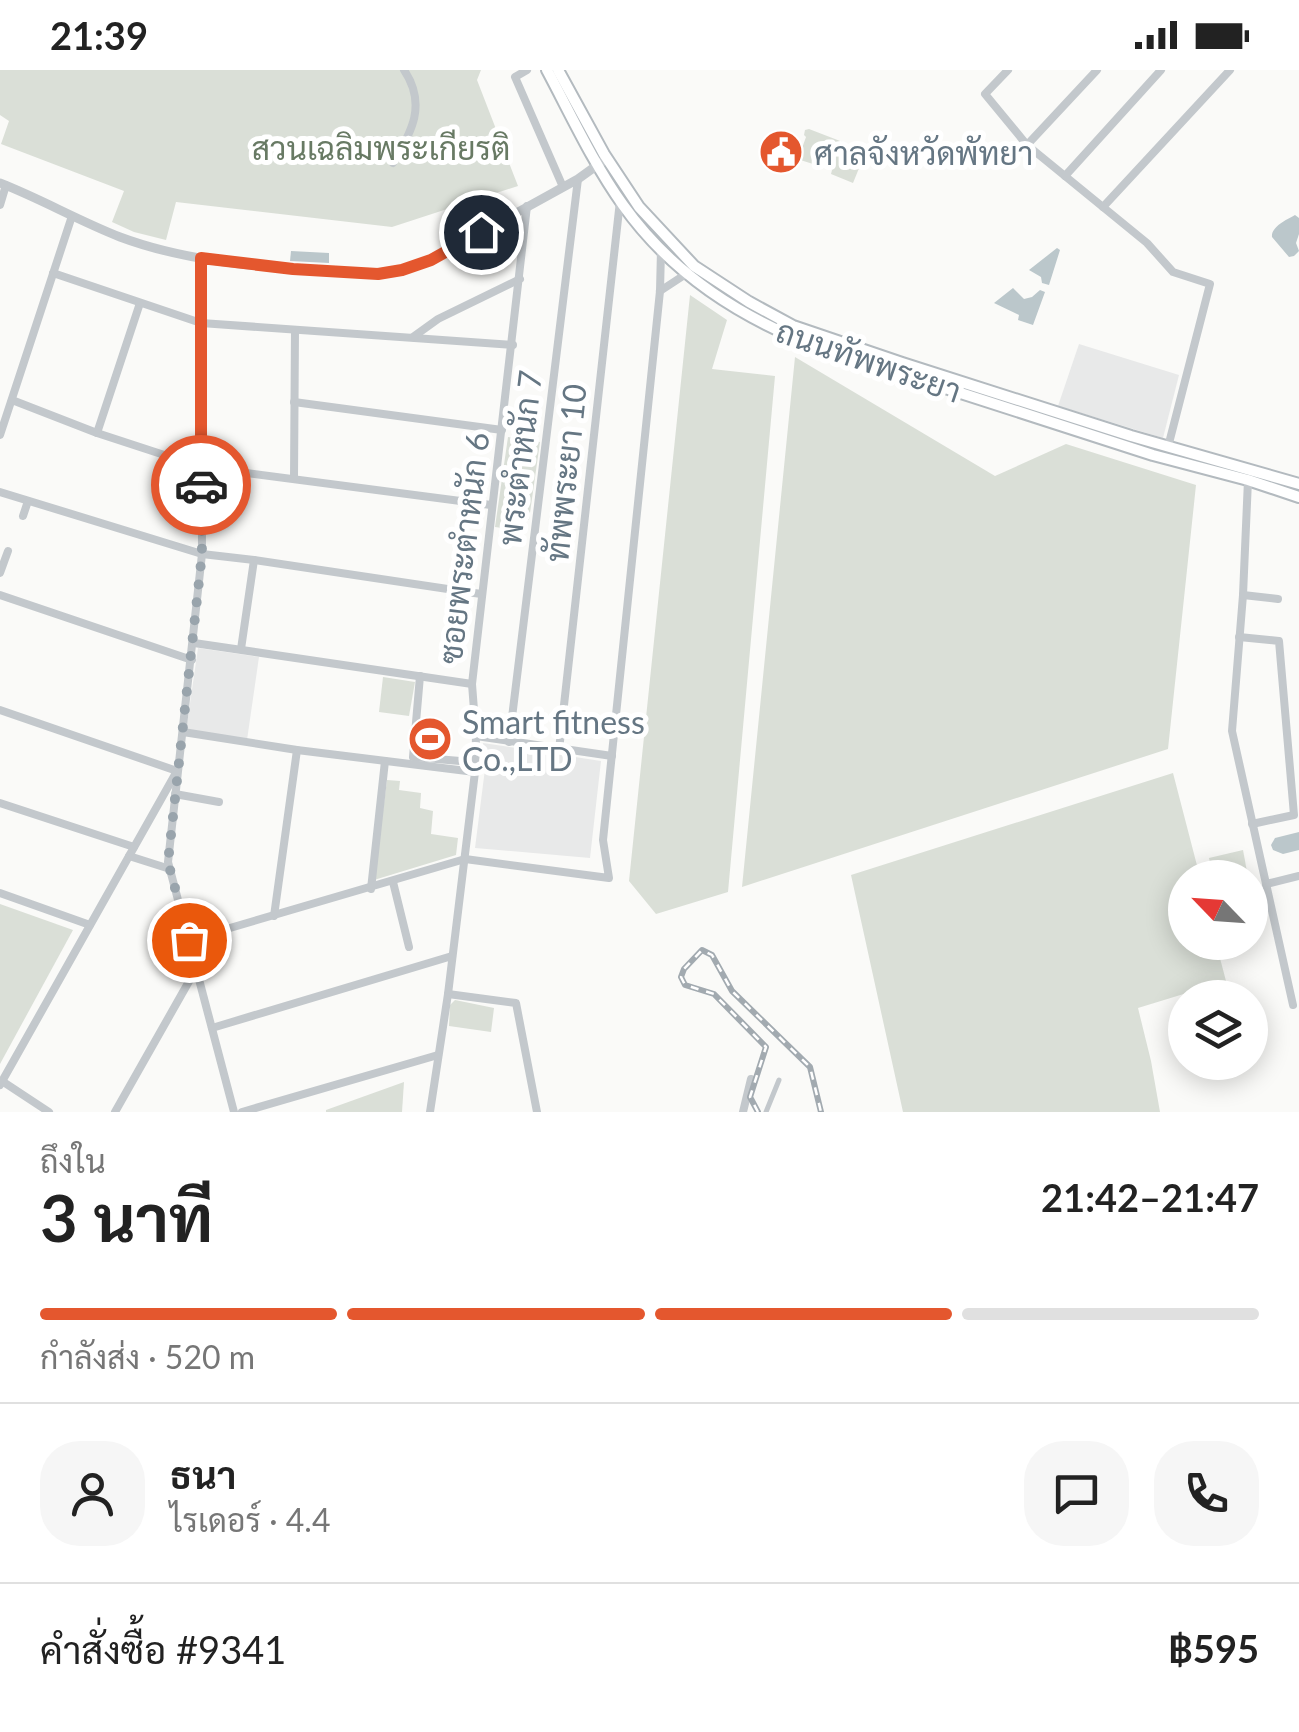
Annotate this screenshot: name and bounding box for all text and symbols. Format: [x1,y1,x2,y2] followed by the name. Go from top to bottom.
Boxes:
[50,12,148,58] text: 21:39
[252,128,510,167] park label: สวนเฉลิมพระเกียรติ
[758,129,804,175] public building icon: ศาลจังหวัดพัทยา
[814,133,1033,172] place label: ศาลจังหวัดพัทยา
[439,190,524,275] pin
[454,205,509,260] icon: home
[771,310,967,410] street label: ถนนทัพพระยา
[489,368,549,548] street label: พระตำหนัก 7
[536,382,594,564] street label: ทัพพระยา 10
[429,430,497,666] street label: ซอยพระตำหนัก 6
[151,435,251,535] courier
[174,458,229,513] icon: car
[462,702,645,778] place label: Smart fitness Co.,LTD
[407,716,453,762] sports icon: Smart fitness Co.,LTD
[1168,860,1268,960] north arrow
[1168,860,1268,1080] map controls
[147,898,232,983] pin
[162,913,217,968] icon: bag
[1168,980,1268,1080] button: layers
[40,1141,106,1180] text: ถึงใน
[1041,1174,1259,1220] text: 21:42–21:47
[40,1178,213,1256] text: 3 นาที
[40,1337,255,1376] text: กำลังส่ง · 520 m
[40,1441,145,1546] button: person
[1024,1441,1129,1546] button: chat
[1154,1441,1259,1546] button: phone
[170,1451,236,1497] text: ธนา
[170,1500,330,1539] text: ไรเดอร์ · 4.4
[1167,1625,1259,1671] text: ฿595
[40,1626,286,1672] text: คำสั่งซื้อ #9341

